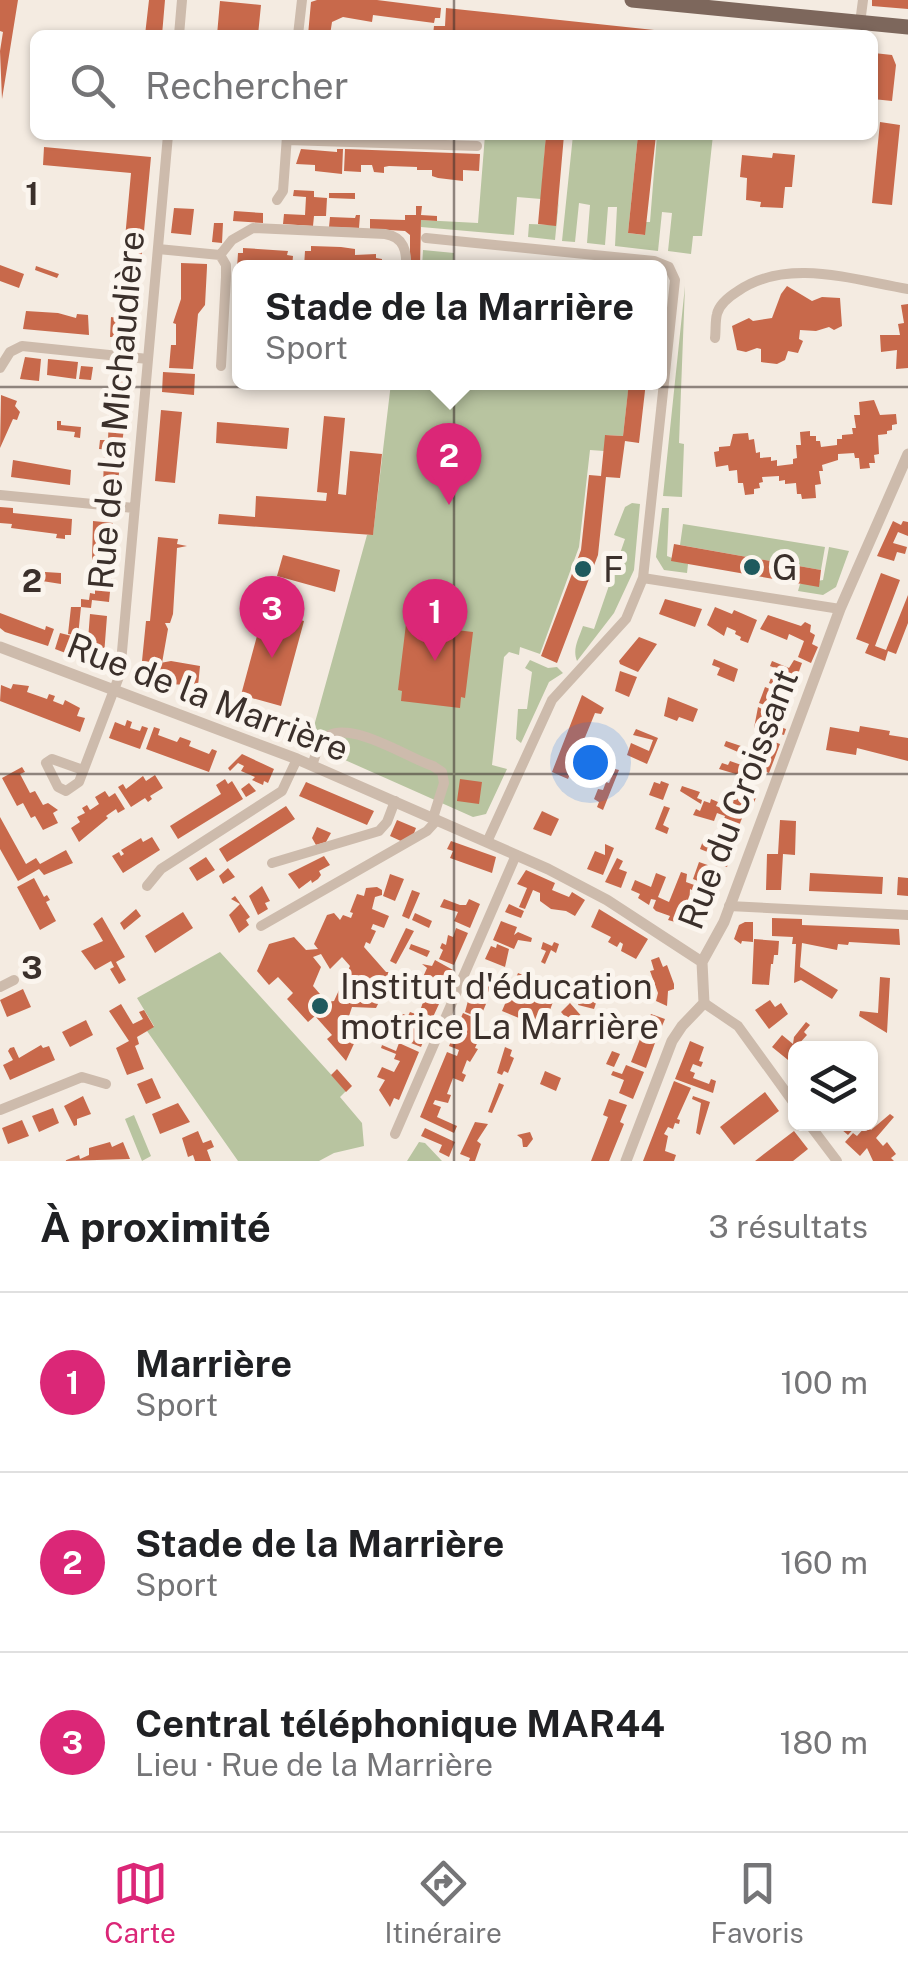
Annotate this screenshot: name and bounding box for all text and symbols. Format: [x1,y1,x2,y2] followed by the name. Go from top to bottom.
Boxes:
[30,30,878,140] search box
[65,58,120,113] icon: search
[145,63,349,108] text: Rechercher
[25,175,39,212] text: 1
[80,229,152,591] street label: Rue de la Michaudière
[232,260,667,390] popup
[265,284,634,329] text: Stade de la Marrière
[265,329,348,366] text: Sport
[416,422,482,505] pin: 2
[772,547,798,588] place label: G
[603,549,624,590] place label: F
[741,556,763,578] marker: G
[572,558,594,580] marker: F
[22,562,42,599] text: 2
[240,576,304,658] pin: 3
[402,578,468,661] pin: 1
[62,624,354,770] street label: Rue de la Marrière
[670,663,806,935] street label: Rue du Croissant
[565,737,616,788] your location
[21,949,43,986] text: 3
[340,966,659,1047] place label: Institut d'éducation motrice La Marrière
[309,995,331,1017] marker: Institut d'éducation motrice La Marrière
[788,1041,878,1131] map controls
[788,1041,878,1131] button: layers
[40,1202,271,1251] text: À proximité
[708,1208,868,1245] text: 3 résultats
[135,1341,292,1386] text: Marrière
[66,1364,79,1401] text: 1
[781,1364,868,1401] text: 100 m
[135,1386,218,1423] text: Sport
[135,1521,504,1566] text: Stade de la Marrière
[62,1544,83,1581] text: 2
[780,1544,868,1581] text: 160 m
[135,1566,218,1603] text: Sport
[135,1701,665,1746] text: Central téléphonique MAR44
[62,1724,83,1761] text: 3
[779,1724,868,1761] text: 180 m
[135,1746,493,1783] text: Lieu · Rue de la Marrière
[104,1856,176,1949] tab: Carte
[384,1856,502,1949] tab: Itinéraire
[711,1856,804,1949] tab: Favoris

